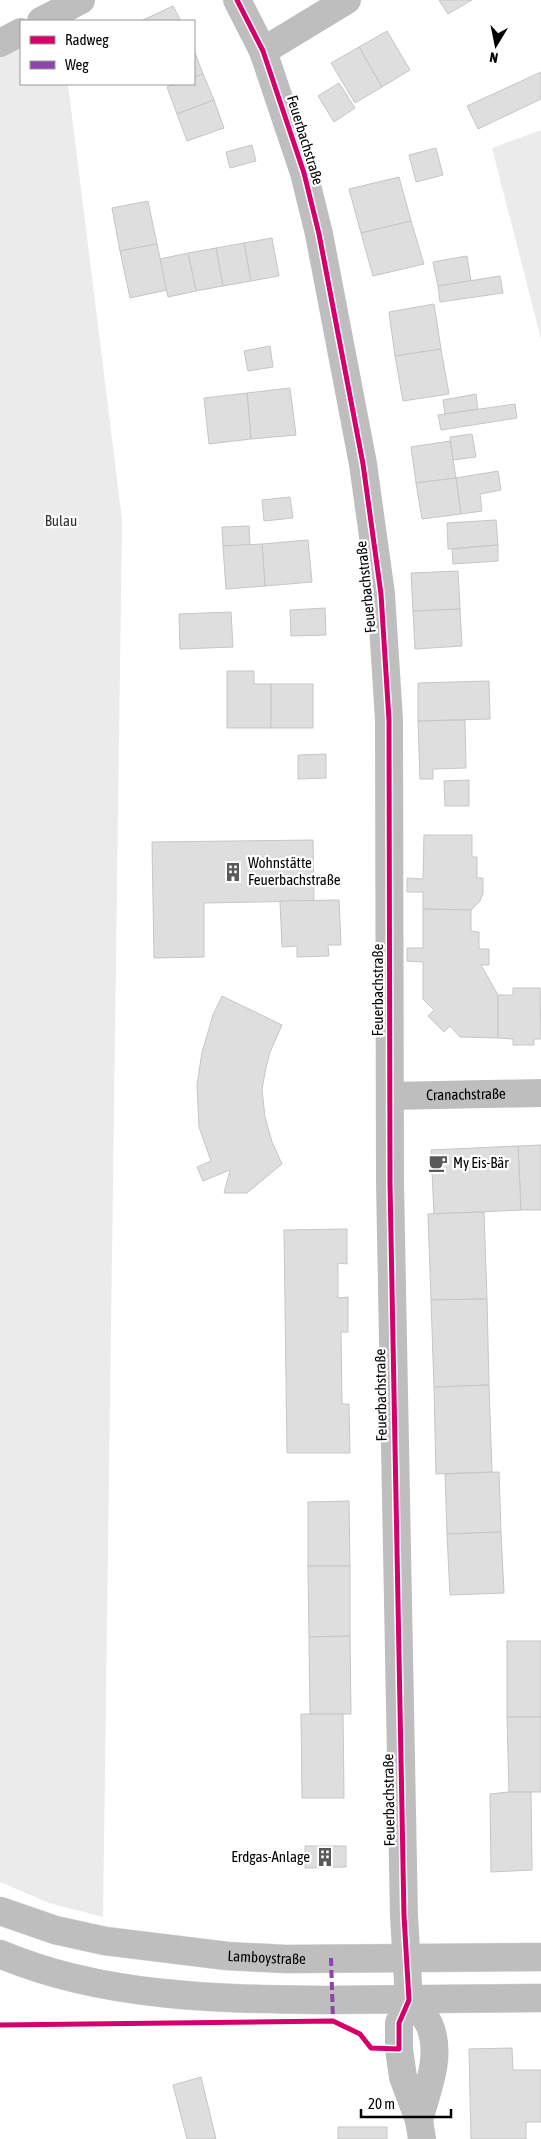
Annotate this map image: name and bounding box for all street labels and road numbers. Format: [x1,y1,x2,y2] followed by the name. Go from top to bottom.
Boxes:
[284,93,327,187] street label: Feuerbachstraße
[352,540,379,634] street label: Feuerbachstraße
[369,944,386,1036] street label: Feuerbachstraße
[426,1085,506,1103] street label: Cranachstraße
[371,1348,390,1441] street label: Feuerbachstraße
[379,1753,398,1846] street label: Feuerbachstraße
[227,1947,306,1967] street label: Lamboystraße

